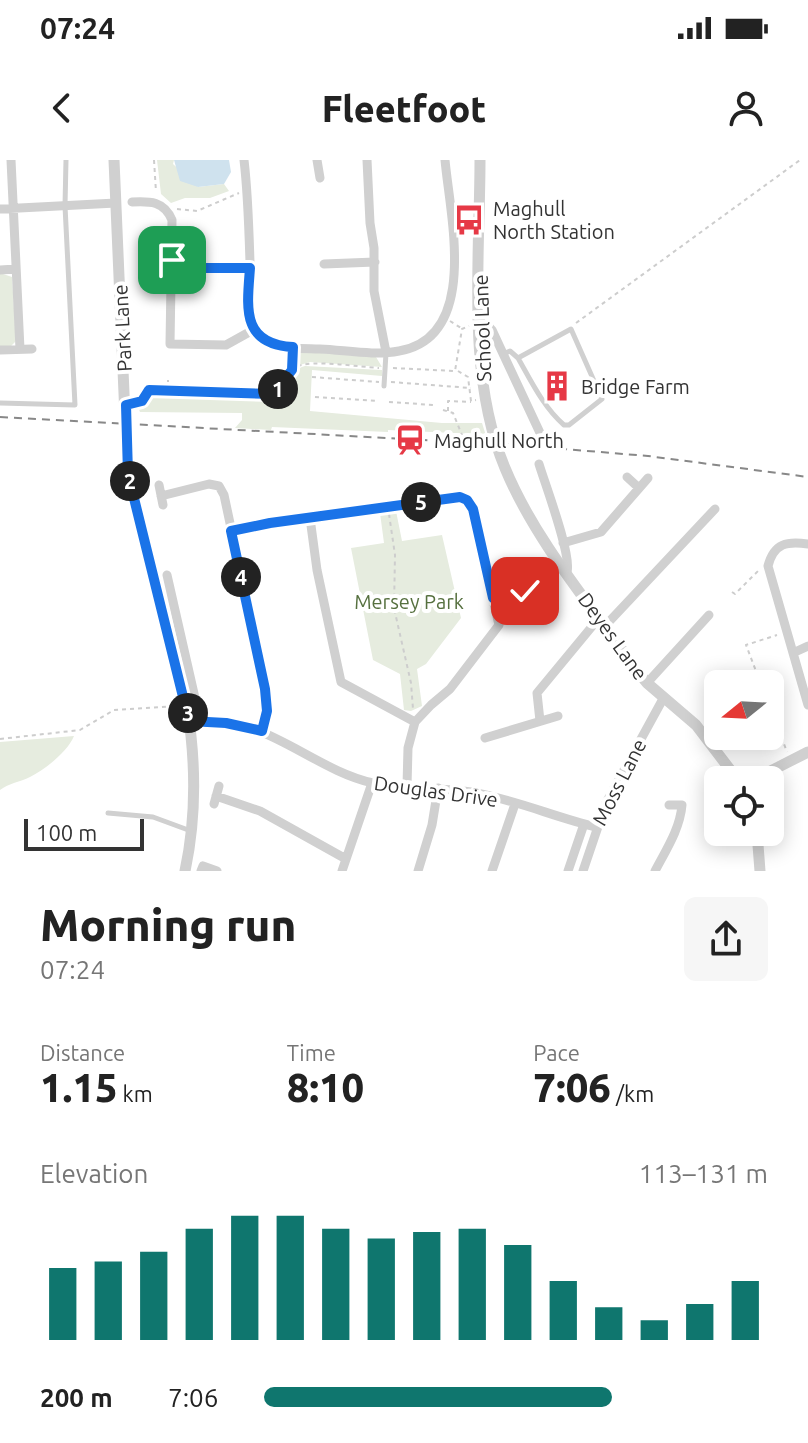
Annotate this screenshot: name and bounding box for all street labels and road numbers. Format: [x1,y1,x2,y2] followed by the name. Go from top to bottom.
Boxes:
[469,274,495,382] street label: School Lane
[108,284,136,372] street label: Park Lane
[574,588,652,684] street label: Deyes Lane
[587,735,651,829] street label: Moss Lane
[373,771,499,811] street label: Douglas Drive

